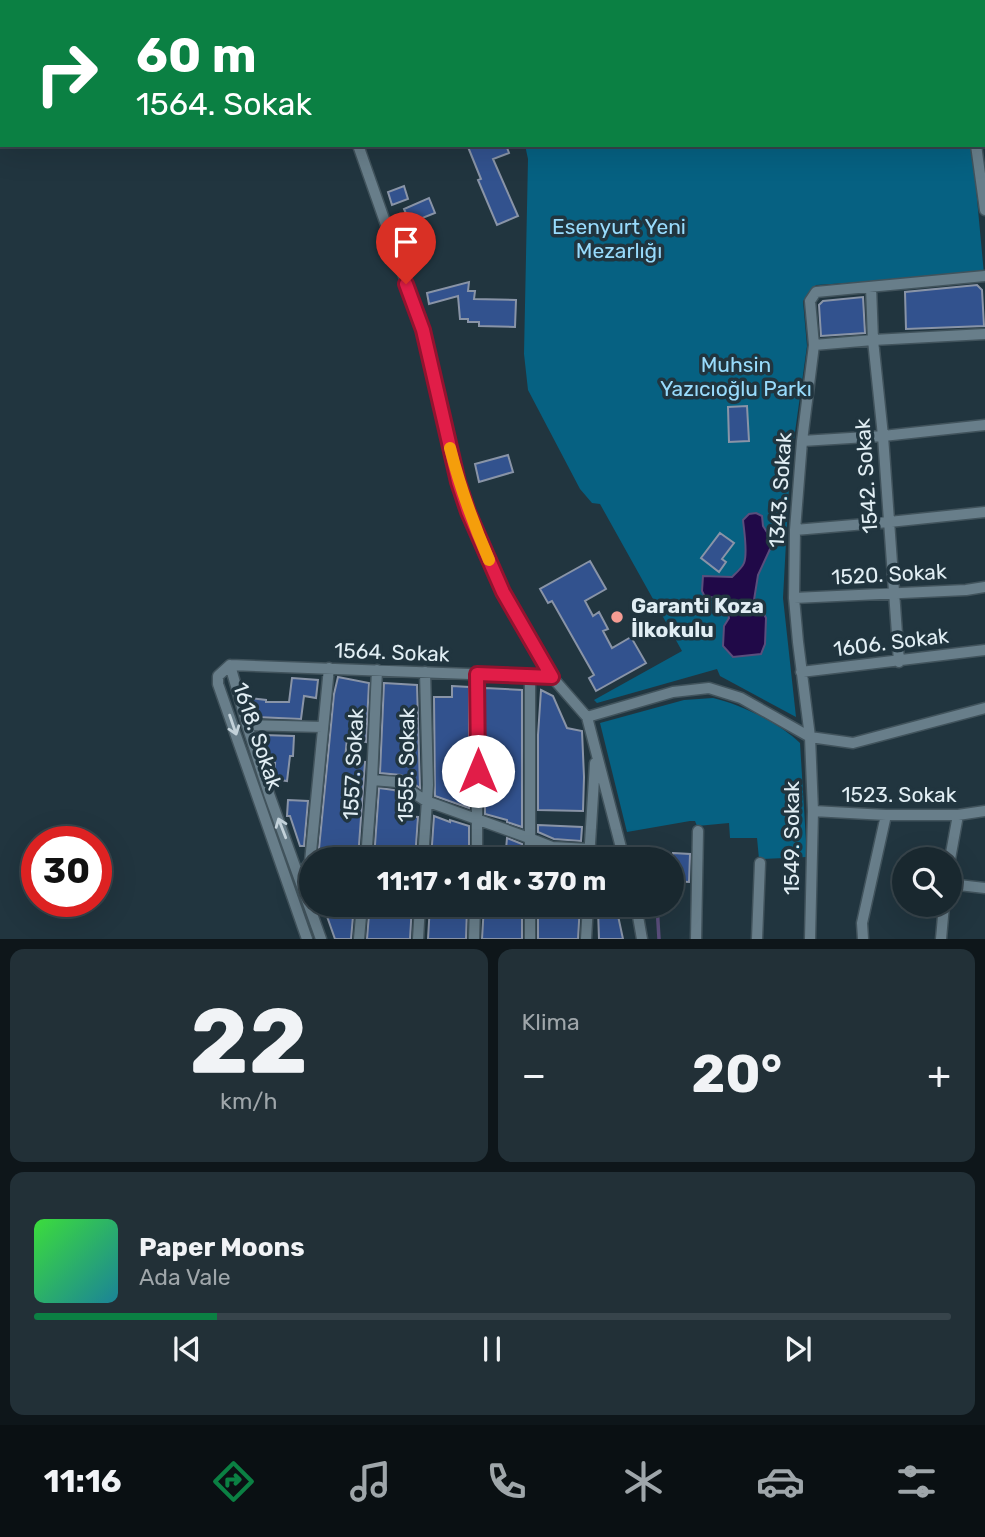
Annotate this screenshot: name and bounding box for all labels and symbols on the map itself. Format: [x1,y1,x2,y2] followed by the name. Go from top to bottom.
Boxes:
[376,212,436,284] pin
[552,214,686,263] park label: Esenyurt Yeni Mezarlığı
[660,352,812,401] park label: Muhsin Yazıcıoğlu Parkı
[849,417,882,534] street label: 1542. Sokak
[763,431,797,549] street label: 1343. Sokak
[831,558,947,590] street label: 1520. Sokak
[631,593,764,642] place label: Garanti Koza İlkokulu
[609,609,625,625] marker: Garanti Koza İlkokulu
[832,622,950,661] street label: 1606. Sokak
[334,637,450,667] street label: 1564. Sokak
[228,679,288,793] street label: 1618. Sokak
[338,707,368,821] street label: 1557. Sokak
[392,707,420,823] street label: 1555. Sokak
[227,714,240,736] one-way arrow
[441,734,515,808] position arrow
[779,781,804,895] street label: 1549. Sokak
[841,782,957,807] street label: 1523. Sokak
[275,818,288,839] one-way arrow
[21,826,112,917] speed limit sign: 30

